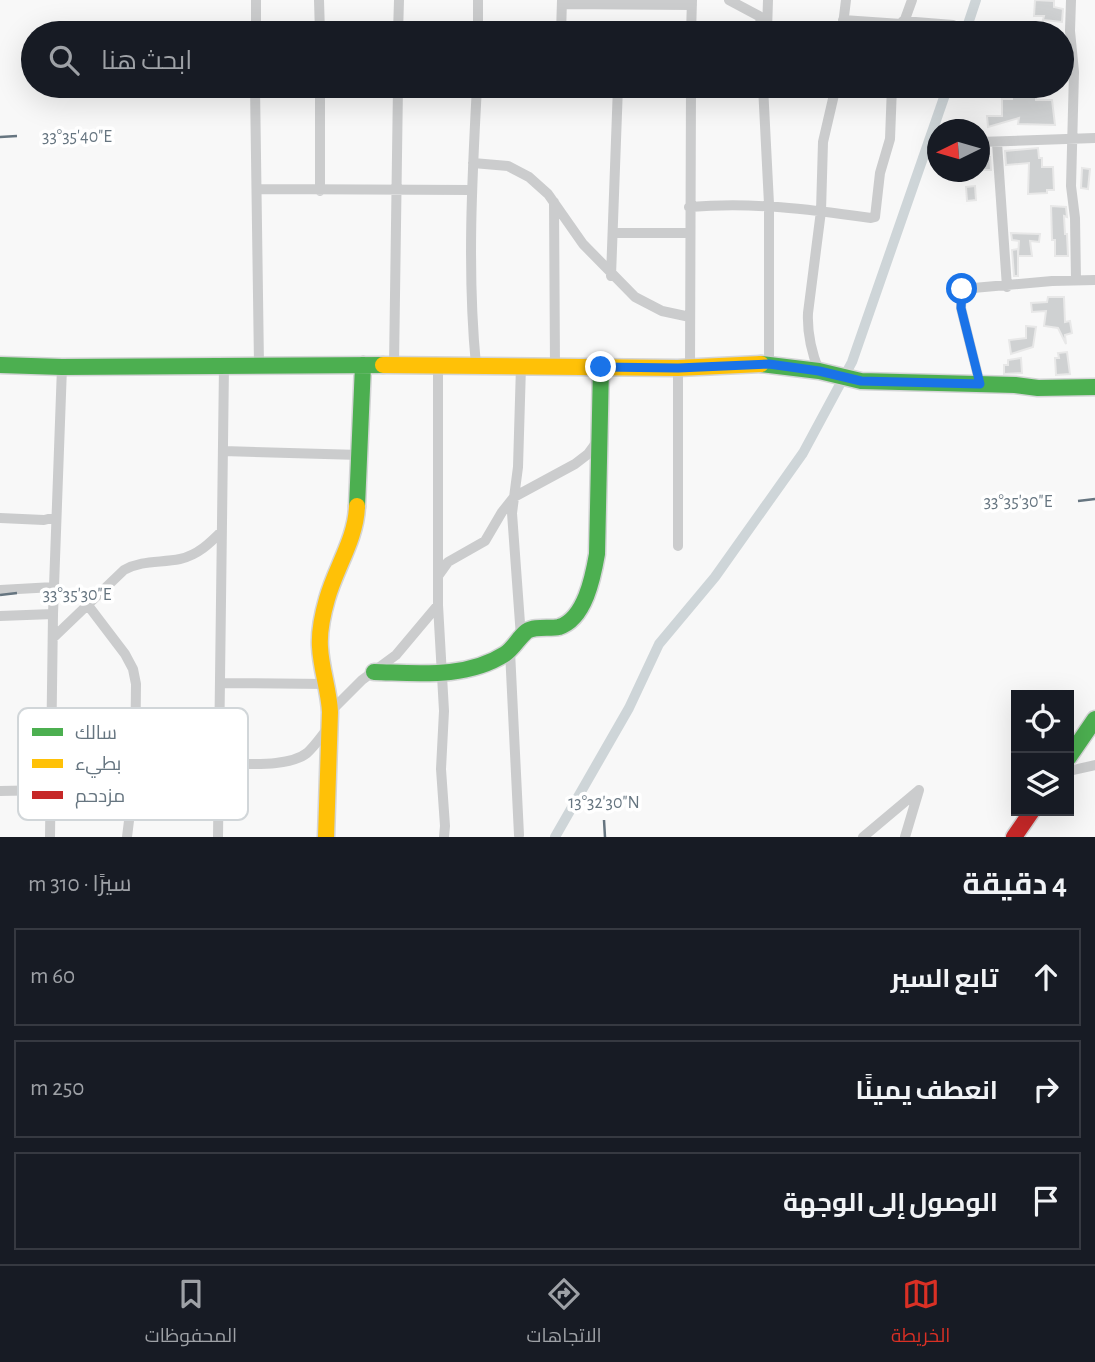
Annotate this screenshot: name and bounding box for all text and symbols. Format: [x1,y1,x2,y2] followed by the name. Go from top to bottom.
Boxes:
[21,21,1074,98] search box
[45,41,83,79] icon: search
[101,48,192,74] text: ابحث هنا
[927,119,990,182] north arrow
[42,128,112,146] text: 33°35'40"E
[946,273,977,304] route start
[585,351,616,382] route end
[984,493,1053,511] text: 33°35'30"E
[43,586,112,604] text: 33°35'30"E
[1011,690,1074,816] map controls
[1011,690,1074,753] button: locate
[18,708,248,820] legend
[75,724,117,743] text: سالك
[1011,753,1074,816] button: layers
[75,755,121,778] text: بطيء
[75,787,125,809] text: مزدحم
[568,794,640,812] text: 13°32'30"N
[963,870,1067,900] text: 4 دقيقة
[28,873,131,896] text: سيرًا · 310 m
[1027,958,1065,996] icon: ahead
[30,965,75,988] text: 60 m
[891,966,998,992] text: تابع السير
[1027,1070,1065,1108] icon: right
[30,1077,84,1100] text: 250 m
[855,1078,998,1104] text: انعطف يمينًا
[1027,1182,1065,1220] icon: arrive
[783,1190,998,1216] text: الوصول إلى الوجهة
[145,1275,237,1353] tab: المحفوظات
[526,1275,602,1353] tab: الاتجاهات
[891,1275,950,1353] tab: الخريطة

